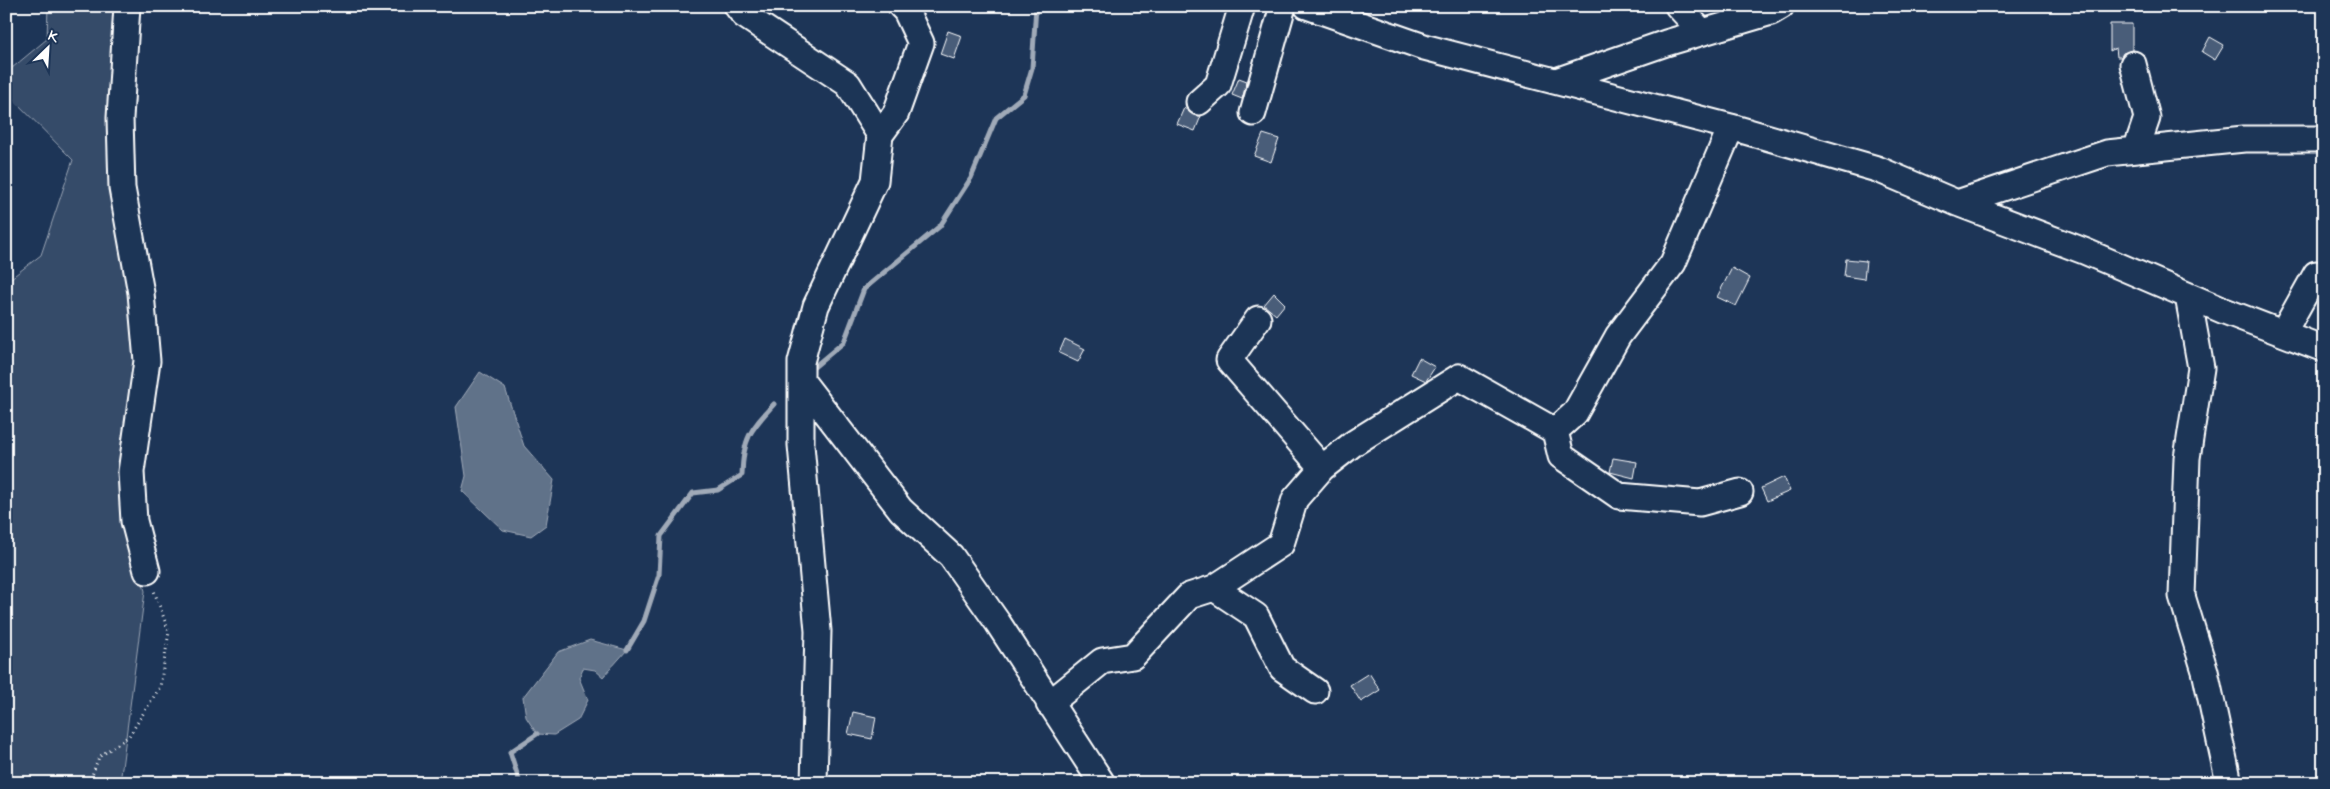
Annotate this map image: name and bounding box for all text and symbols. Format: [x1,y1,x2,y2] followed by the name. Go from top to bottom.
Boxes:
[22,22,72,72] north arrow
[45,27,62,48] text: K

